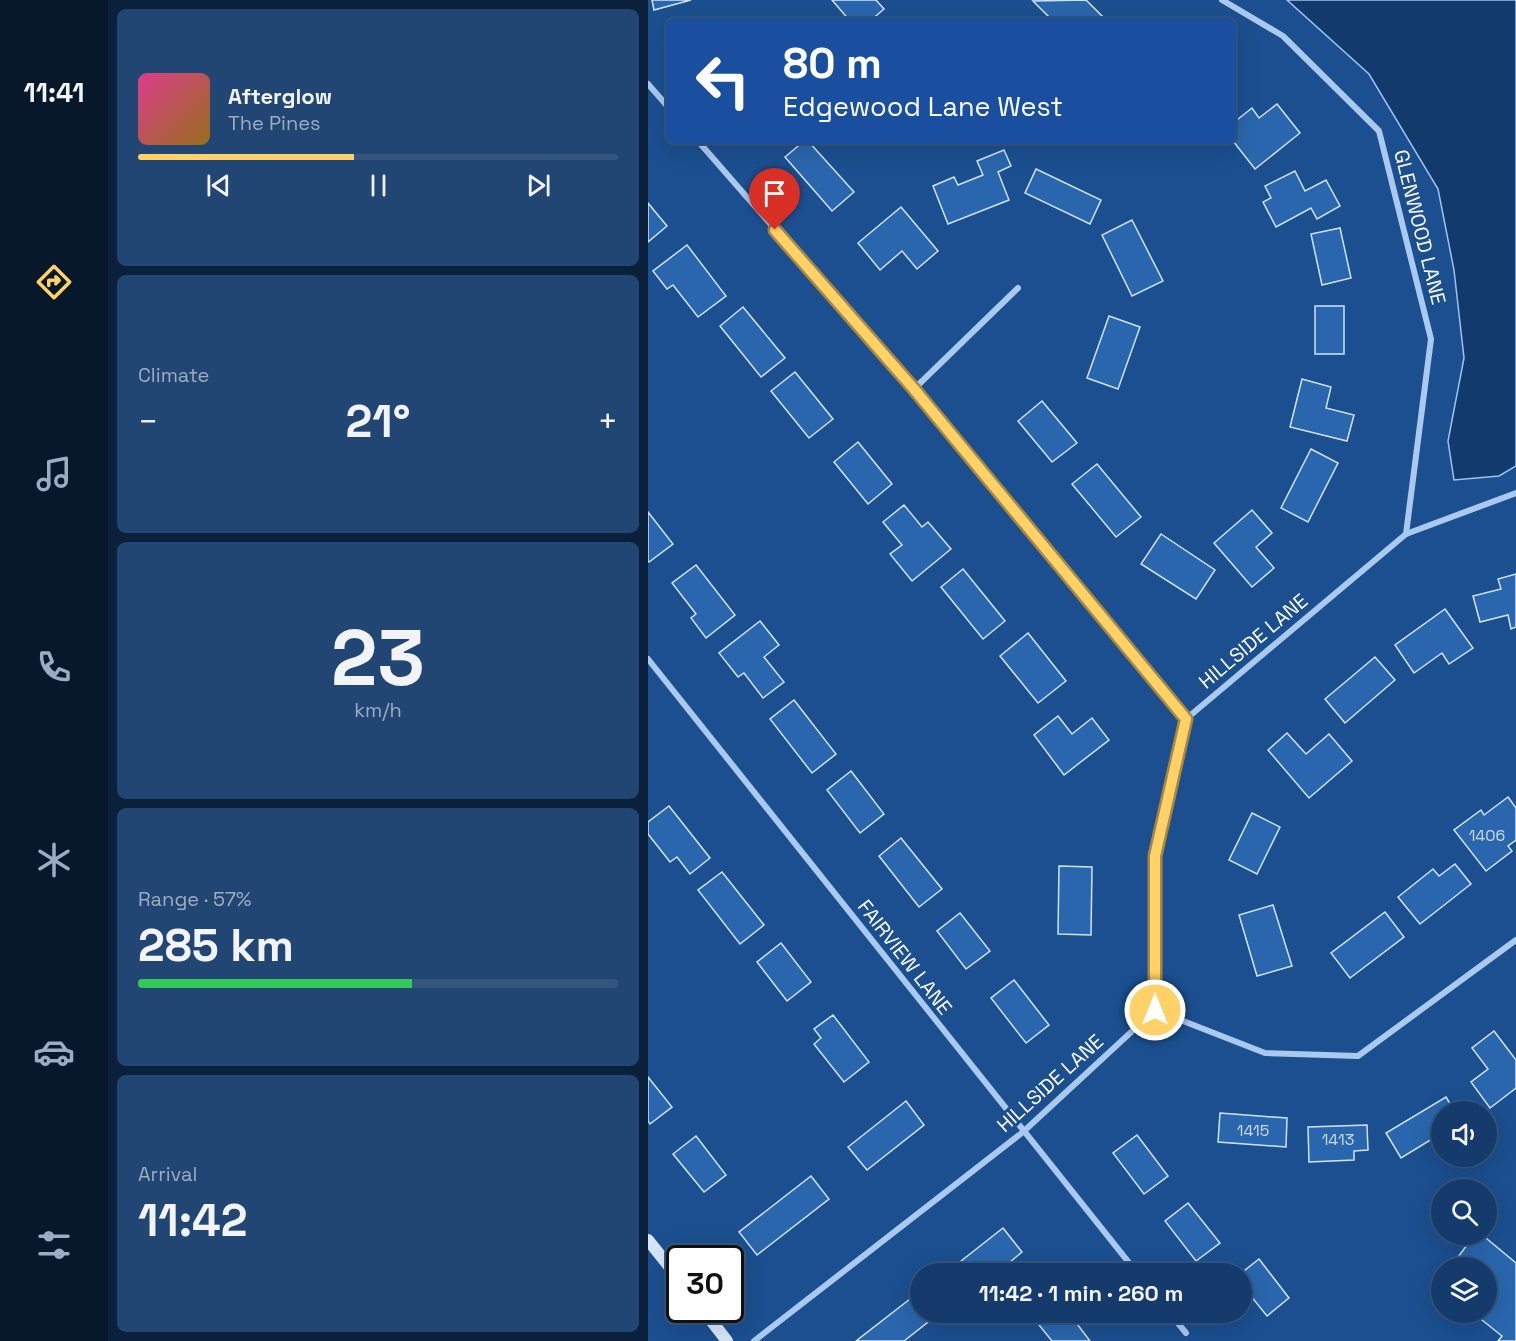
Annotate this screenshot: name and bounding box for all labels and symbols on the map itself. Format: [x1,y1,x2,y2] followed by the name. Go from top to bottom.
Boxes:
[1388,147,1452,307] street label: GLENWOOD LANE
[749,168,800,230] pin
[1193,588,1313,694] street label: HILLSIDE LANE
[1469,825,1505,846] house number: 1406
[852,894,958,1020] street label: FAIRVIEW LANE
[1123,978,1187,1042] position arrow
[991,1028,1109,1138] street label: HILLSIDE LANE
[1237,1120,1269,1141] house number: 1415
[1322,1129,1354,1150] house number: 1413
[666,1245,744,1323] speed limit sign: 30

